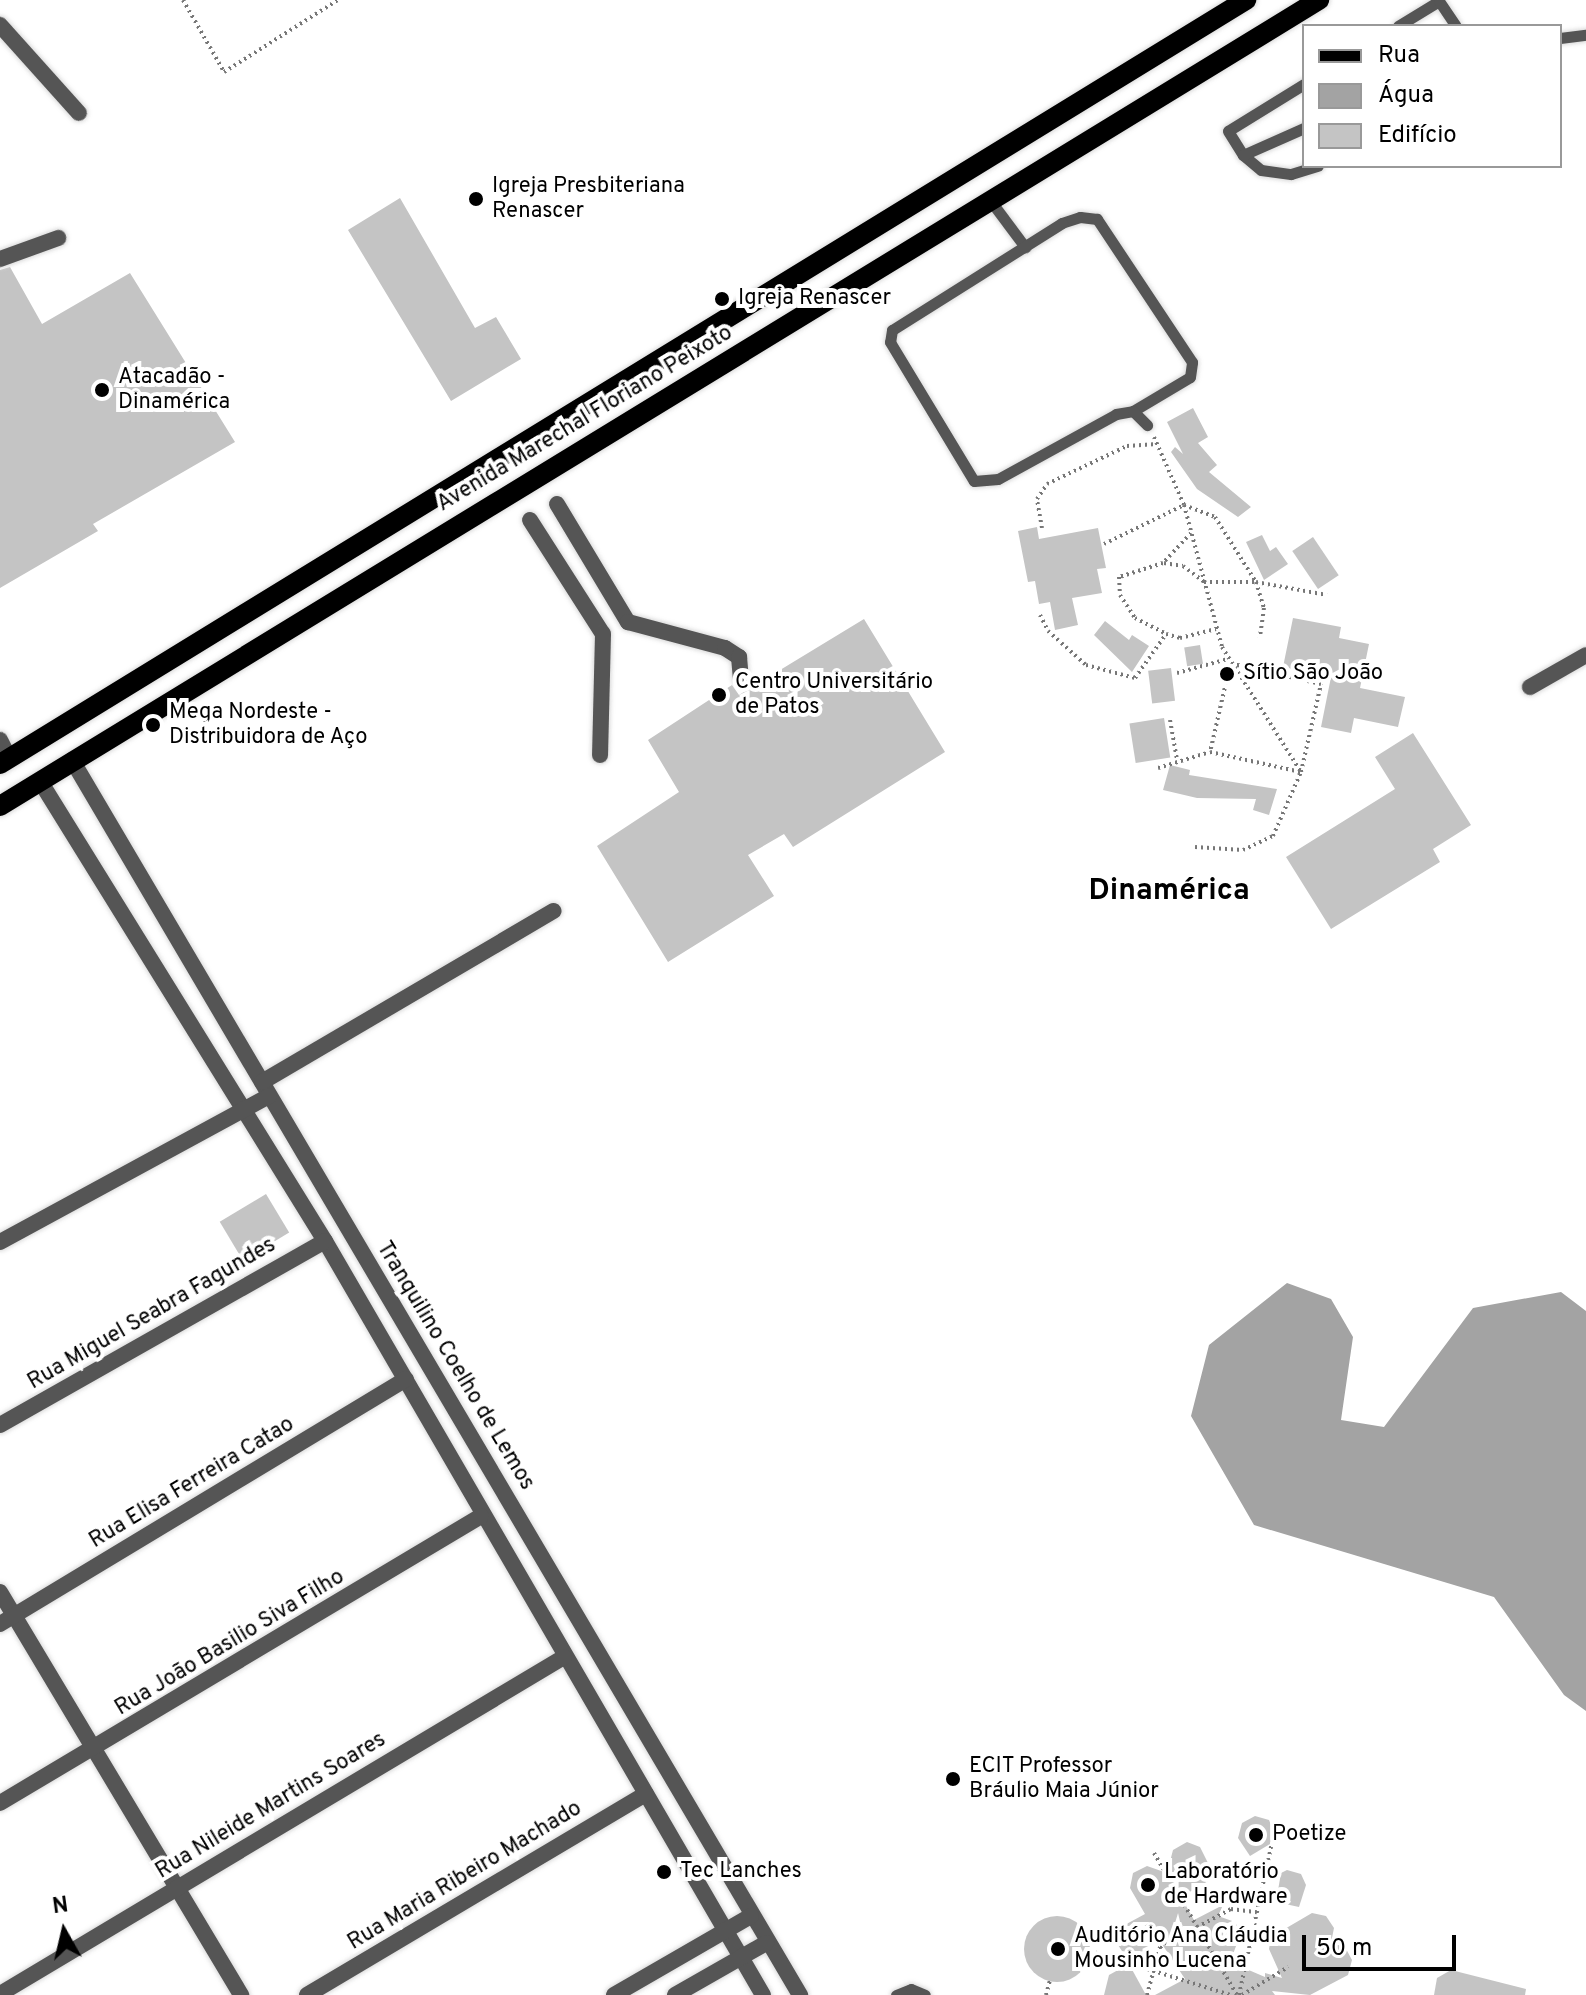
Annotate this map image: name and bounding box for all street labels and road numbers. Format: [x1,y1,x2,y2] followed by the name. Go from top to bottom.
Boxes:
[432,320,738,518] street label: Avenida Marechal Floriano Peixoto
[23,1232,281,1396] street label: Rua Miguel Seabra Fagundes
[370,1237,540,1495] street label: Tranquilino Coelho de Lemos
[85,1411,299,1555] street label: Rua Elisa Ferreira Catao
[111,1564,349,1722] street label: Rua João Basilio Siva Filho
[151,1727,391,1885] street label: Rua Nileide Martins Soares
[343,1796,587,1956] street label: Rua Maria Ribeiro Machado

